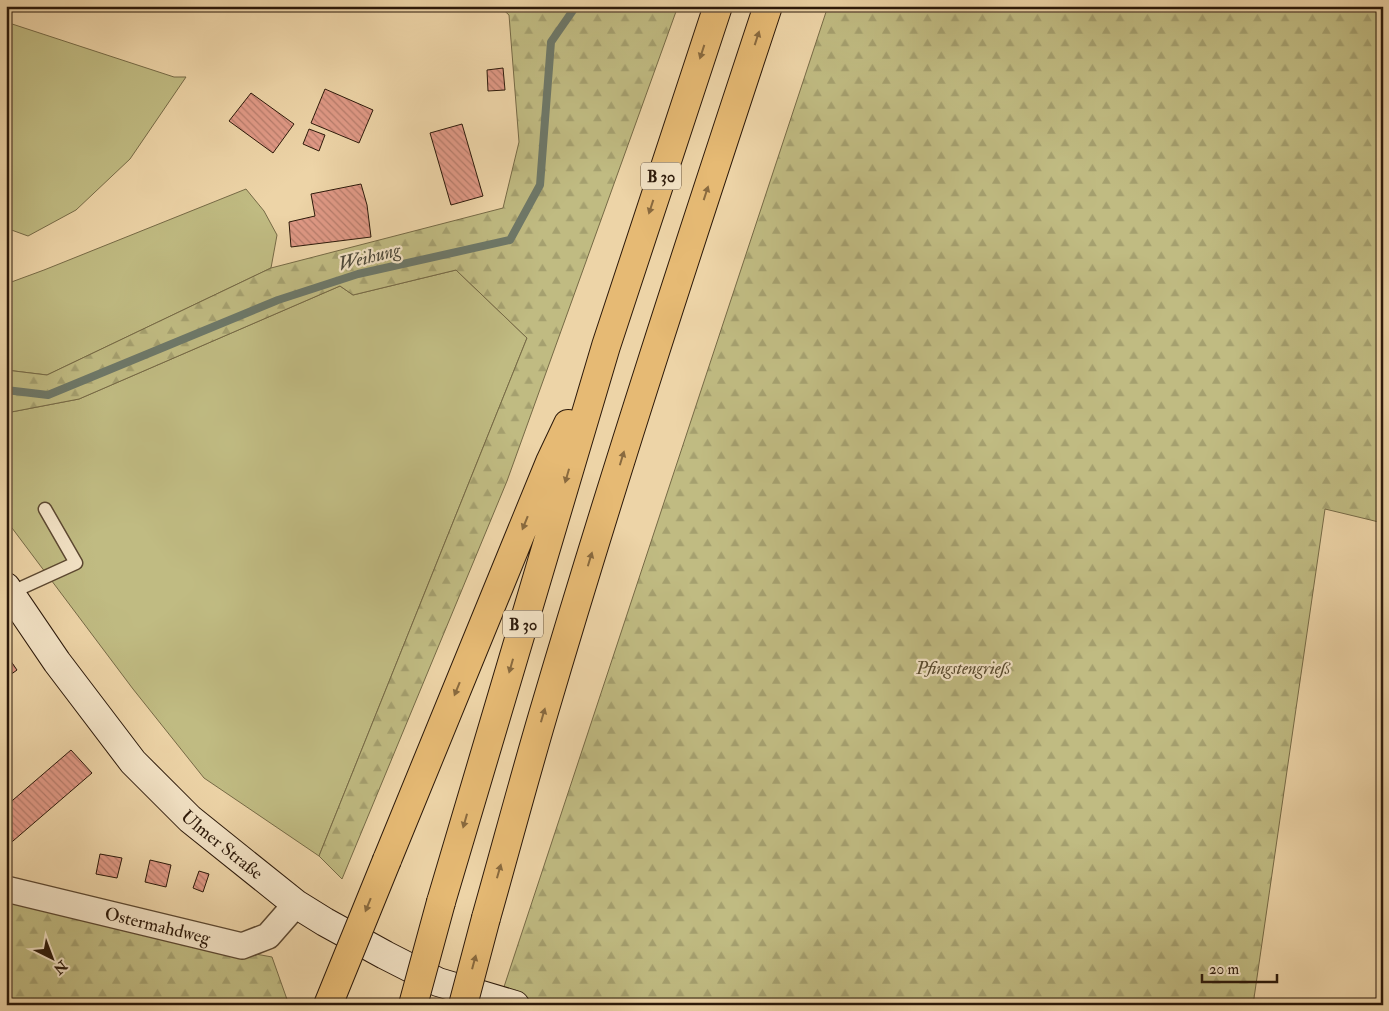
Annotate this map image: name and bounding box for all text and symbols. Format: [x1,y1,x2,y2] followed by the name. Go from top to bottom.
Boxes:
[754,31,761,46] one-way arrow
[698,45,705,60] one-way arrow
[641,162,681,190] road number: B 30
[703,185,711,200] one-way arrow
[647,199,655,214] one-way arrow
[336,237,404,276] water label: Weihung
[618,450,626,465] one-way arrow
[562,469,570,484] one-way arrow
[521,516,529,531] one-way arrow
[587,552,595,567] one-way arrow
[503,610,543,638] road number: B 30
[915,657,1011,680] park label: Pfingstengrieß
[506,658,514,673] one-way arrow
[452,682,460,696] one-way arrow
[540,707,548,722] one-way arrow
[176,805,268,885] street label: Ulmer Straße
[460,814,468,829] one-way arrow
[495,864,503,879] one-way arrow
[364,898,372,912] one-way arrow
[102,902,214,950] street label: Ostermahdweg
[28,934,78,984] north arrow
[1202,951,1276,983] scale bar
[471,954,479,969] one-way arrow
[50,956,71,978] text: N
[1209,960,1239,979] text: 20 m

